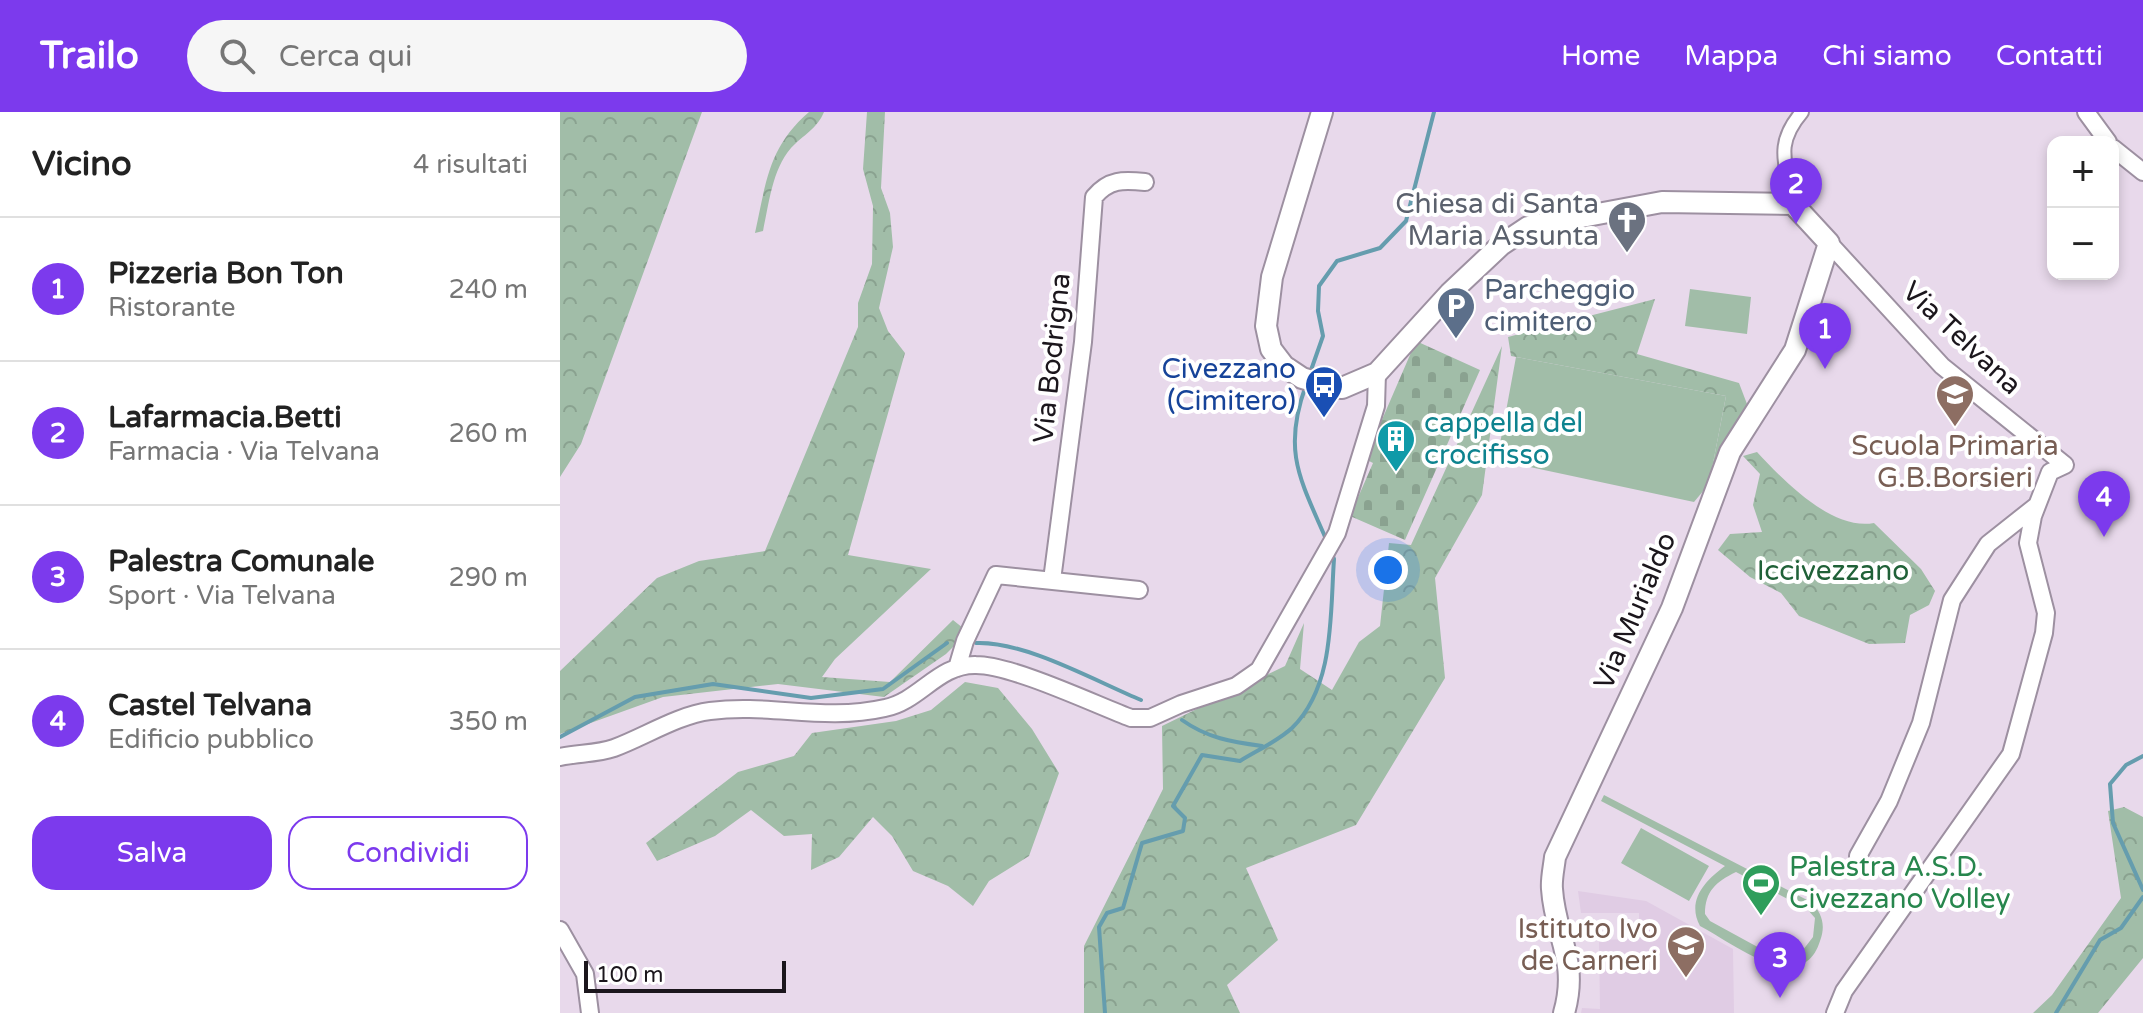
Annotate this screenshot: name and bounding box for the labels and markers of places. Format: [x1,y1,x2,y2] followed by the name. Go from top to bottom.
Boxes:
[1770,158,1822,224] pin: 2
[1395,187,1599,253] place label: Chiesa di Santa Maria Assunta
[1606,199,1648,254] church icon: Chiesa di Santa Maria Assunta
[1484,273,1635,339] place label: Parcheggio cimitero
[1435,285,1477,340] parking icon: Parcheggio cimitero
[1799,303,1851,369] pin: 1
[1161,352,1296,418] place label: Civezzano (Cimitero)
[1303,364,1345,419] bus stop icon: Civezzano (Cimitero)
[1934,373,1976,428] school or university icon: Scuola Primaria G.B.Borsieri
[1424,406,1583,472] place label: cappella del crocifisso
[1375,418,1417,473] building icon: cappella del crocifisso
[1851,429,2059,495] place label: Scuola Primaria G.B.Borsieri
[2078,471,2130,537] pin: 4
[1789,850,2011,916] place label: Palestra A.S.D. Civezzano Volley
[1740,862,1782,917] sports icon: Palestra A.S.D. Civezzano Volley
[1517,912,1658,978] place label: Istituto Ivo de Carneri
[1665,924,1707,979] school or university icon: Istituto Ivo de Carneri
[1754,932,1806,998] pin: 3

